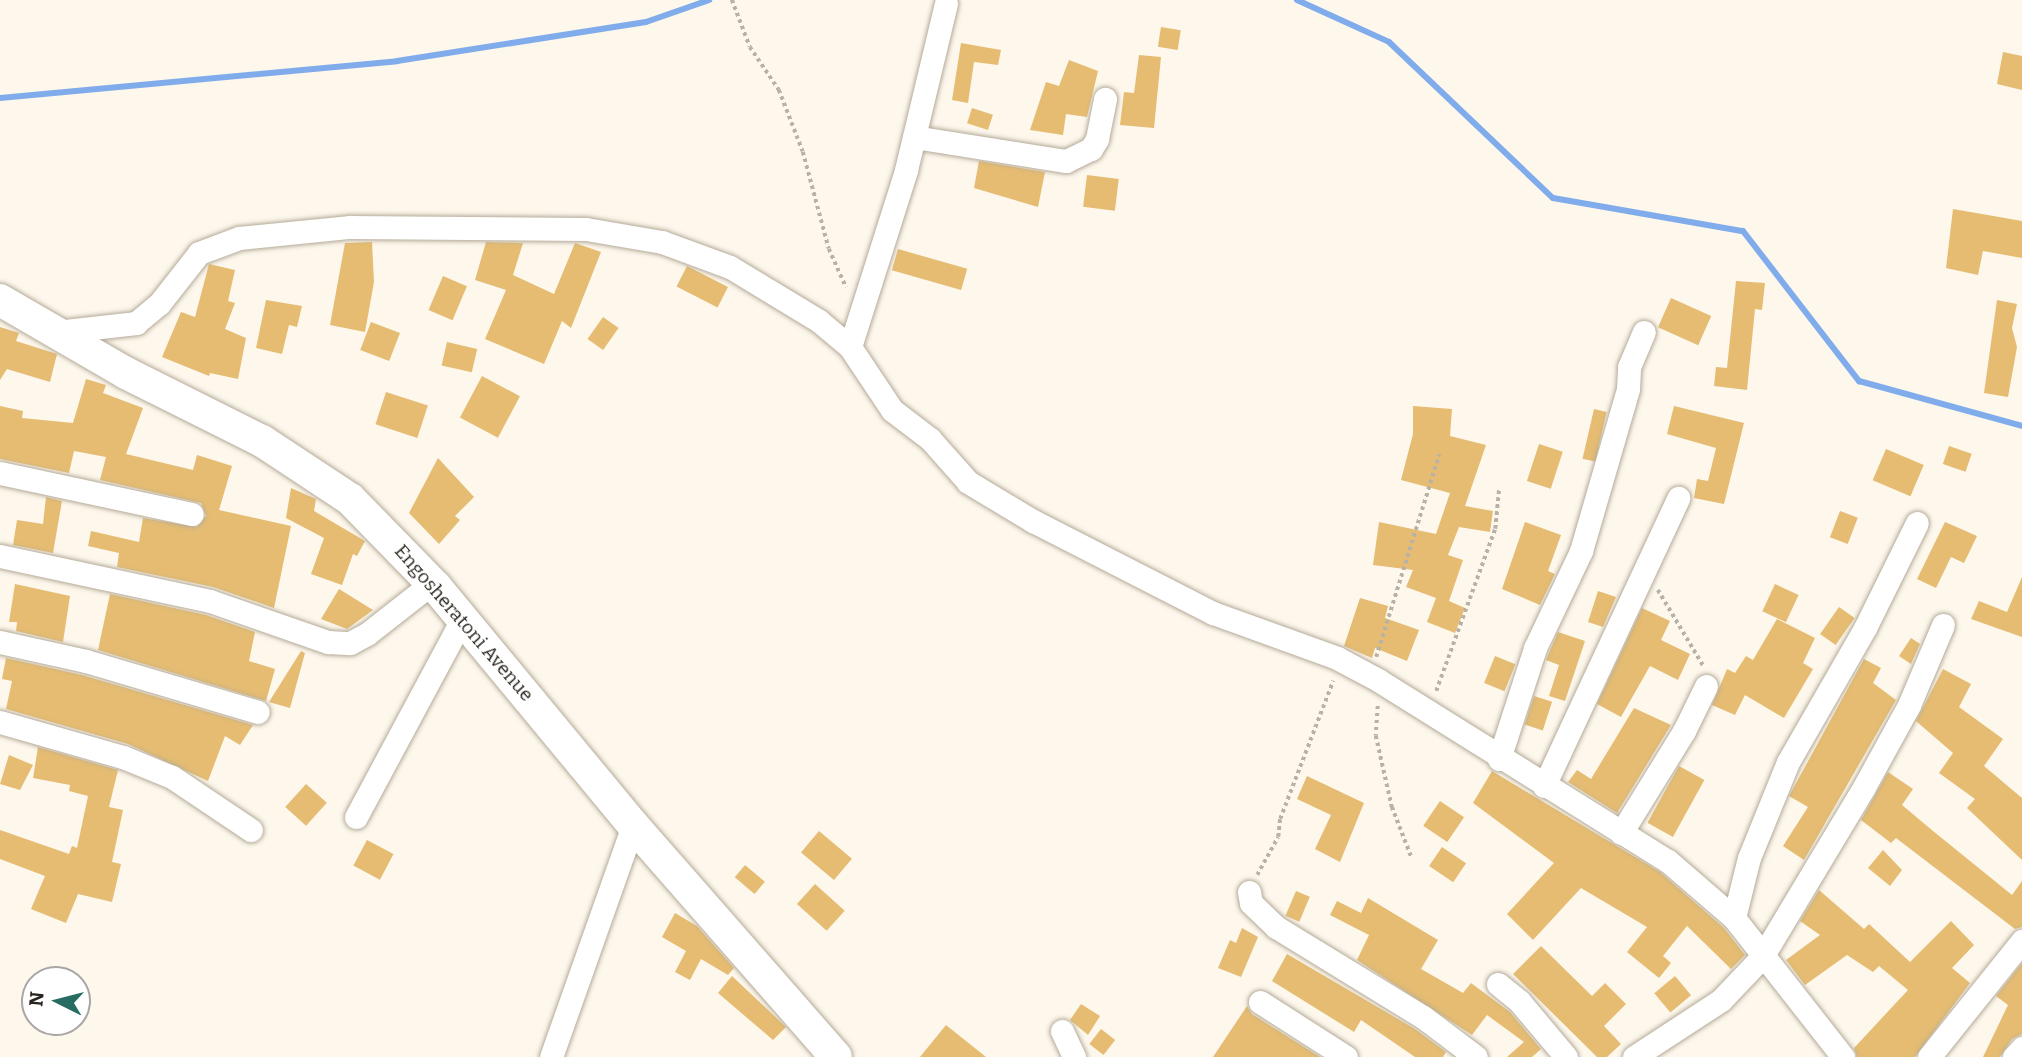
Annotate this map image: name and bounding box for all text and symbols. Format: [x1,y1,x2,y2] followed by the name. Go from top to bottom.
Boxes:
[390,540,538,706] street label: Engosheratoni Avenue
[21,966,91,1036] north arrow
[24,990,49,1007] text: N

